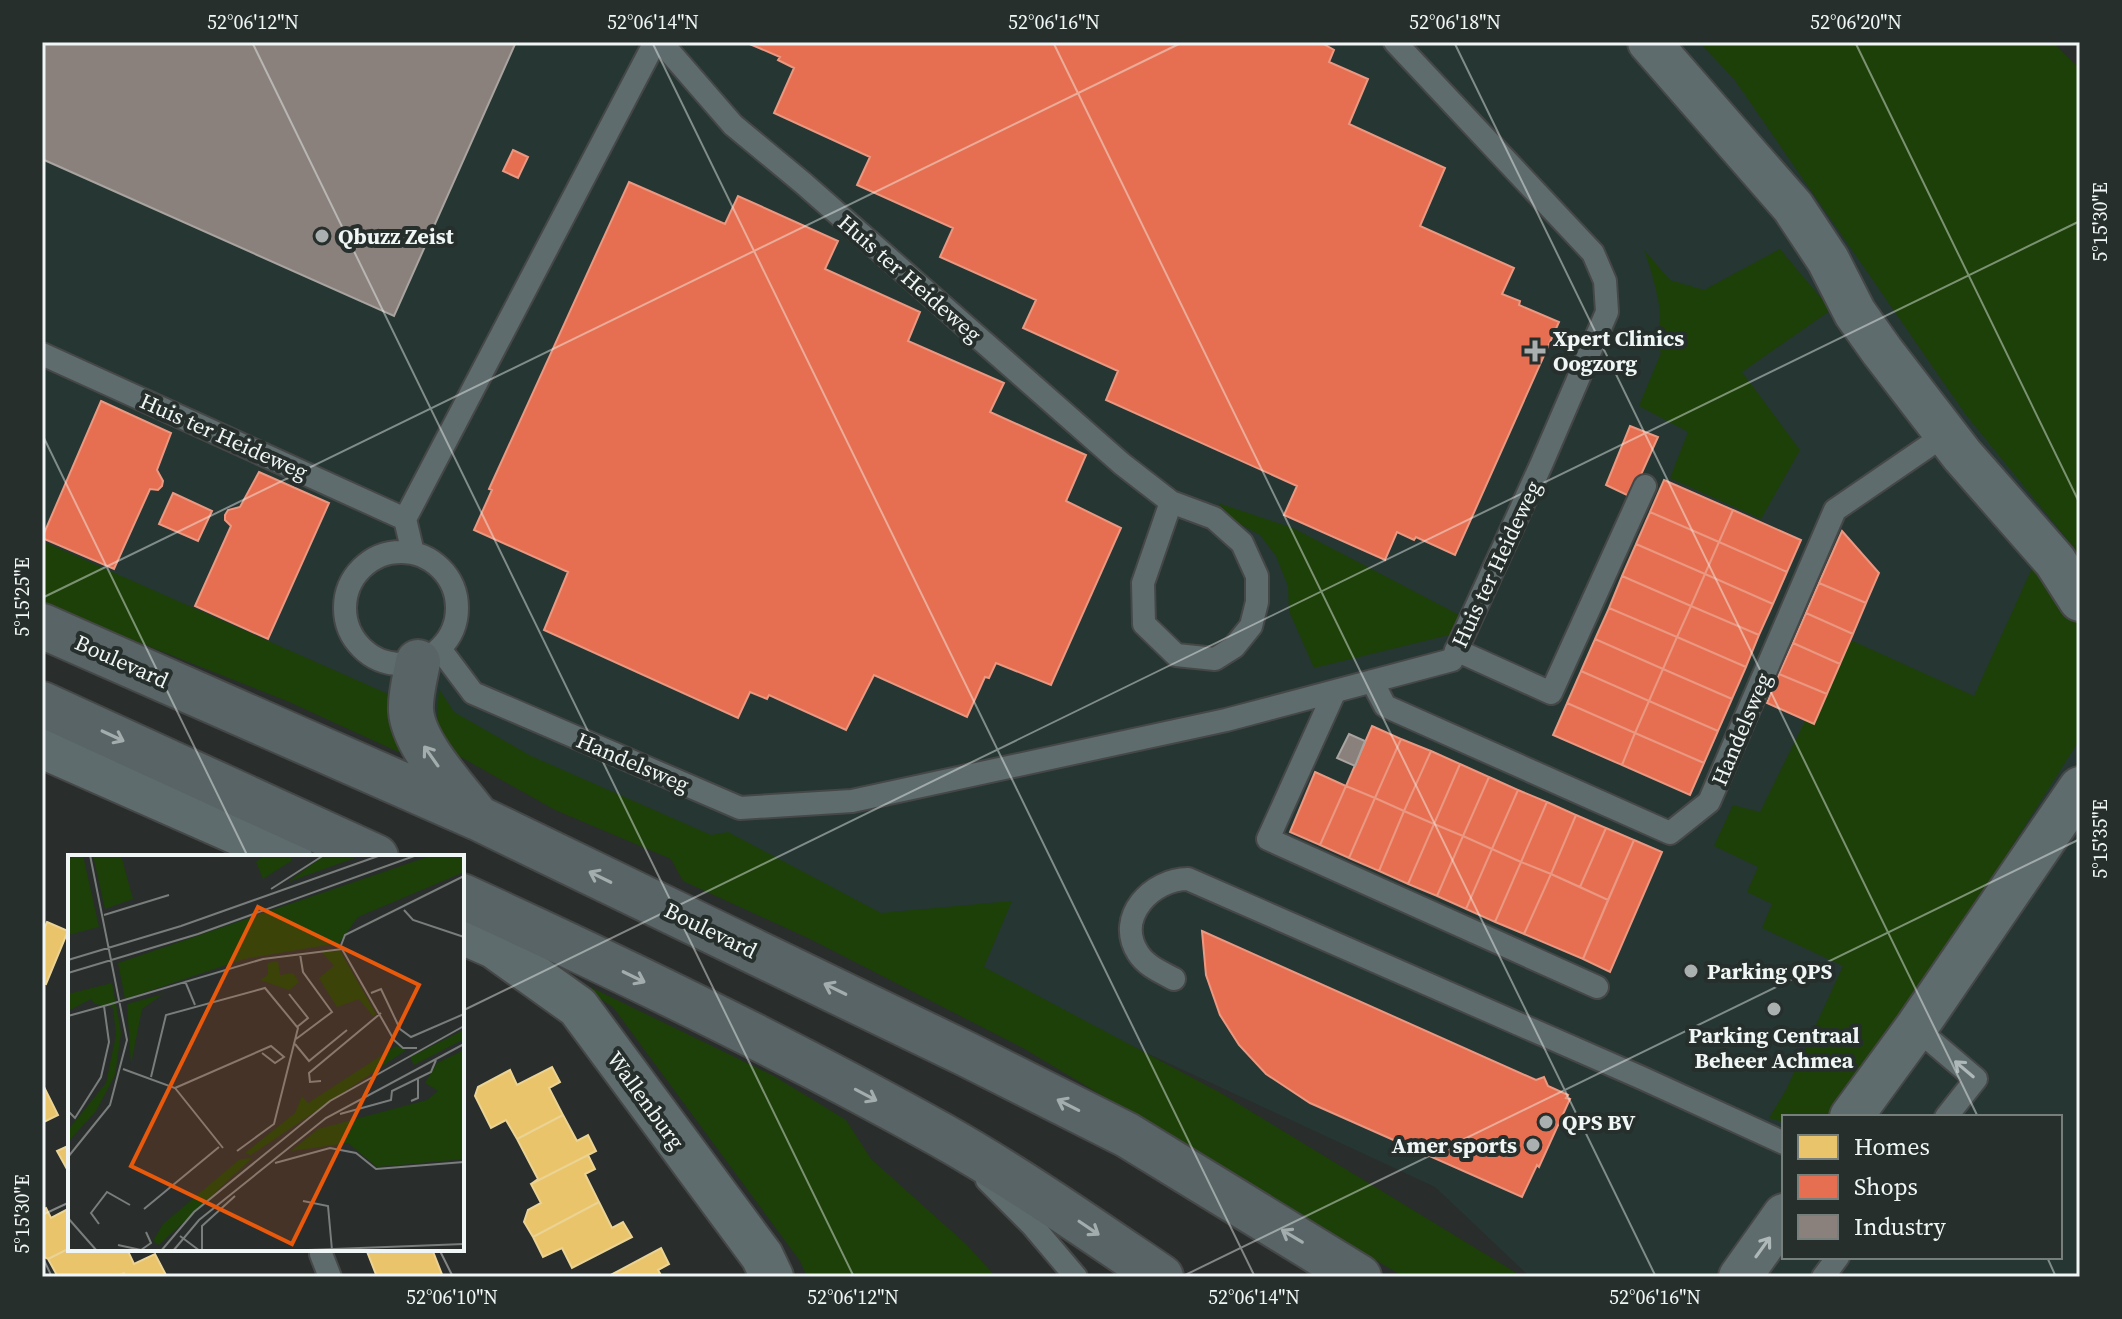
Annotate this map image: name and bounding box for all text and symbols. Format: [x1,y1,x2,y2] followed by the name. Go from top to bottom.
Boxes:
[207,8,299,36] text: 52°06'12"N
[607,8,699,36] text: 52°06'14"N
[1008,8,1100,36] text: 52°06'16"N
[1409,8,1501,36] text: 52°06'18"N
[1810,8,1902,36] text: 52°06'20"N
[2086,182,2114,262] text: 5°15'30"E
[832,207,988,349] street label: Huis ter Heideweg
[338,221,455,251] place label: Qbuzz Zeist
[313,227,331,245] marker: Qbuzz Zeist
[1553,323,1684,378] place label: Xpert Clinics Oogzorg
[1524,340,1546,362] marker: Xpert Clinics Oogzorg
[135,386,313,486] street label: Huis ter Heideweg
[1444,476,1548,652] street label: Huis ter Heideweg
[8,557,36,637] text: 5°15'25"E
[70,627,174,695] street label: Boulevard
[1704,668,1778,790] street label: Handelsweg
[572,725,694,799] street label: Handelsweg
[100,730,125,745] one-way arrow
[423,745,439,767] one-way arrow
[2086,799,2114,879] text: 5°15'35"E
[68,855,464,1251] inset map
[589,869,613,884] one-way arrow
[660,895,763,966] street label: Boulevard
[1707,956,1832,986] place label: Parking QPS
[1682,962,1700,980] marker: Parking QPS
[622,970,646,985] one-way arrow
[823,981,847,996] one-way arrow
[1765,1000,1783,1018] marker: Parking Centraal Beheer Achmea
[1688,1020,1860,1075] place label: Parking Centraal Beheer Achmea
[600,1045,692,1155] street label: Wallenburg
[1954,1060,1975,1078] one-way arrow
[853,1088,877,1103] one-way arrow
[1056,1097,1080,1112] one-way arrow
[1562,1107,1636,1137] place label: QPS BV
[1537,1113,1555,1131] marker: QPS BV
[1782,1115,2062,1259] legend
[1392,1130,1517,1160] place label: Amer sports
[1854,1130,1930,1163] text: Homes
[1524,1136,1542,1154] marker: Amer sports
[1854,1170,1918,1203] text: Shops
[8,1174,36,1254] text: 5°15'30"E
[1854,1210,1946,1243] text: Industry
[1077,1220,1099,1236] one-way arrow
[1281,1228,1304,1244] one-way arrow
[1755,1236,1771,1258] one-way arrow
[406,1283,498,1311] text: 52°06'10"N
[807,1283,899,1311] text: 52°06'12"N
[1208,1283,1300,1311] text: 52°06'14"N
[1609,1283,1701,1311] text: 52°06'16"N

